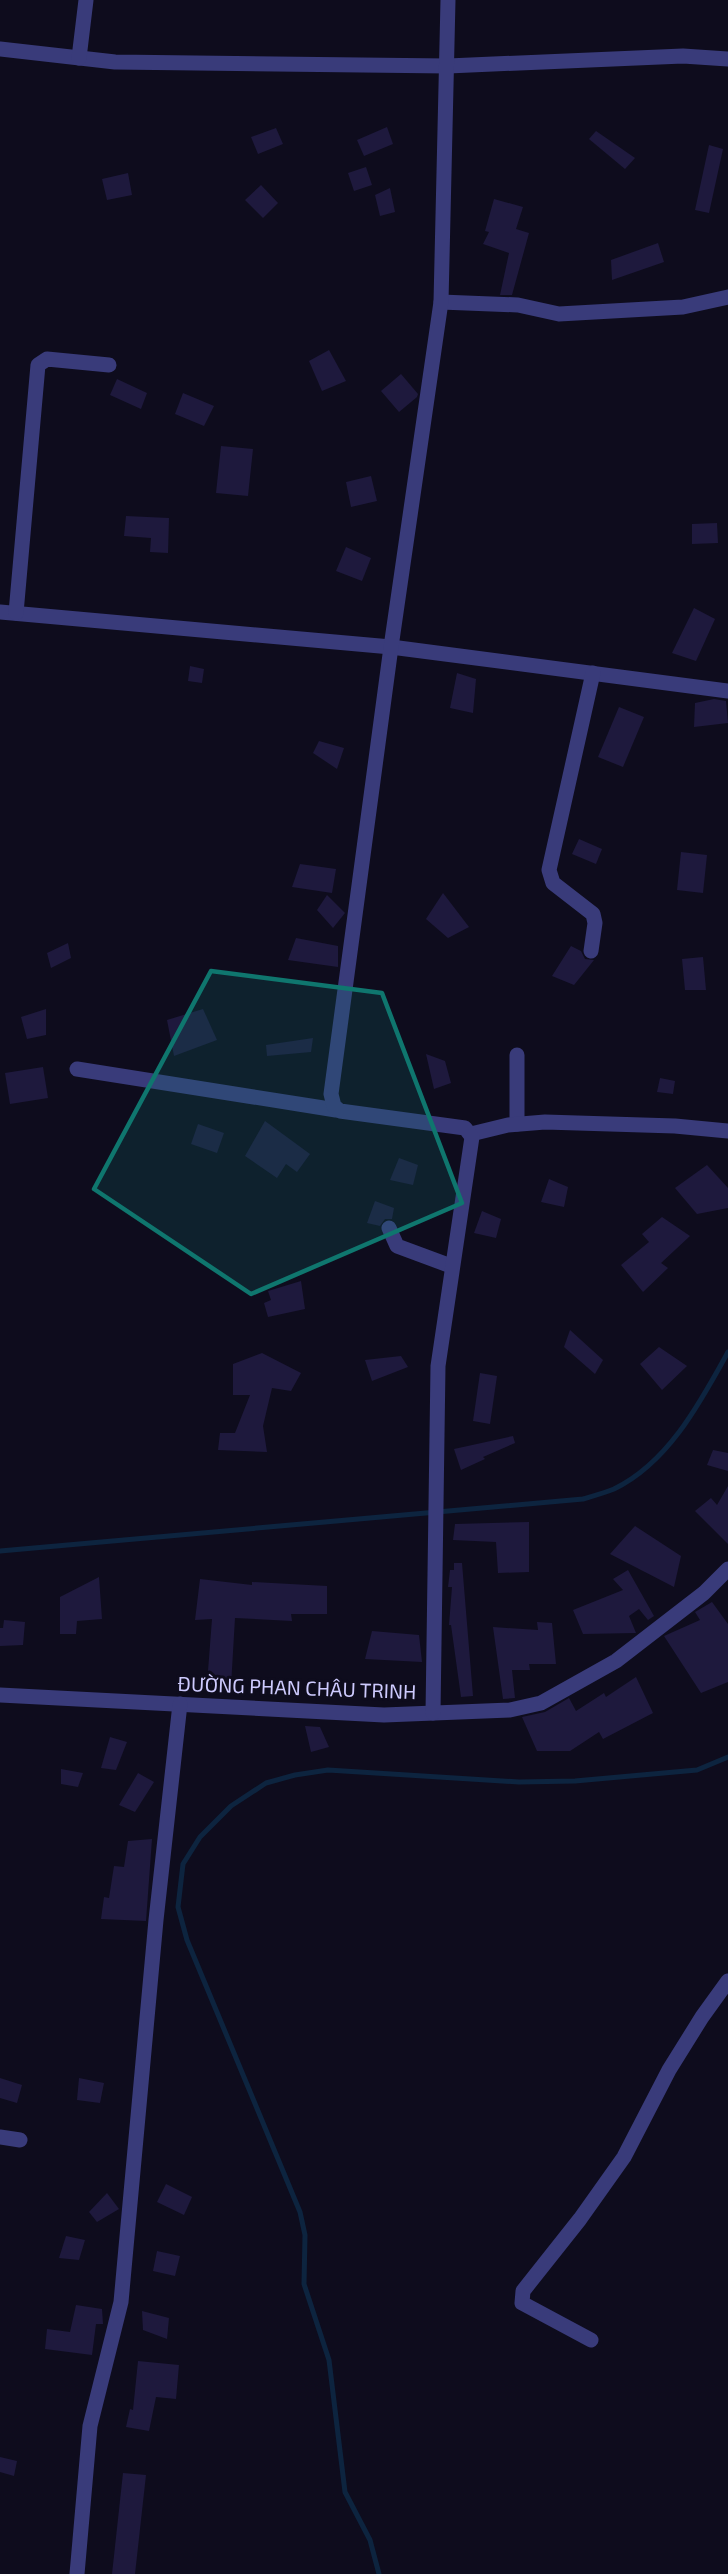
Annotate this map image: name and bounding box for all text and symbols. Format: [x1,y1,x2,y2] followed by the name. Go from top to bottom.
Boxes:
[177,1671,417,1703] street label: ĐƯỜNG PHAN CHÂU TRINH

